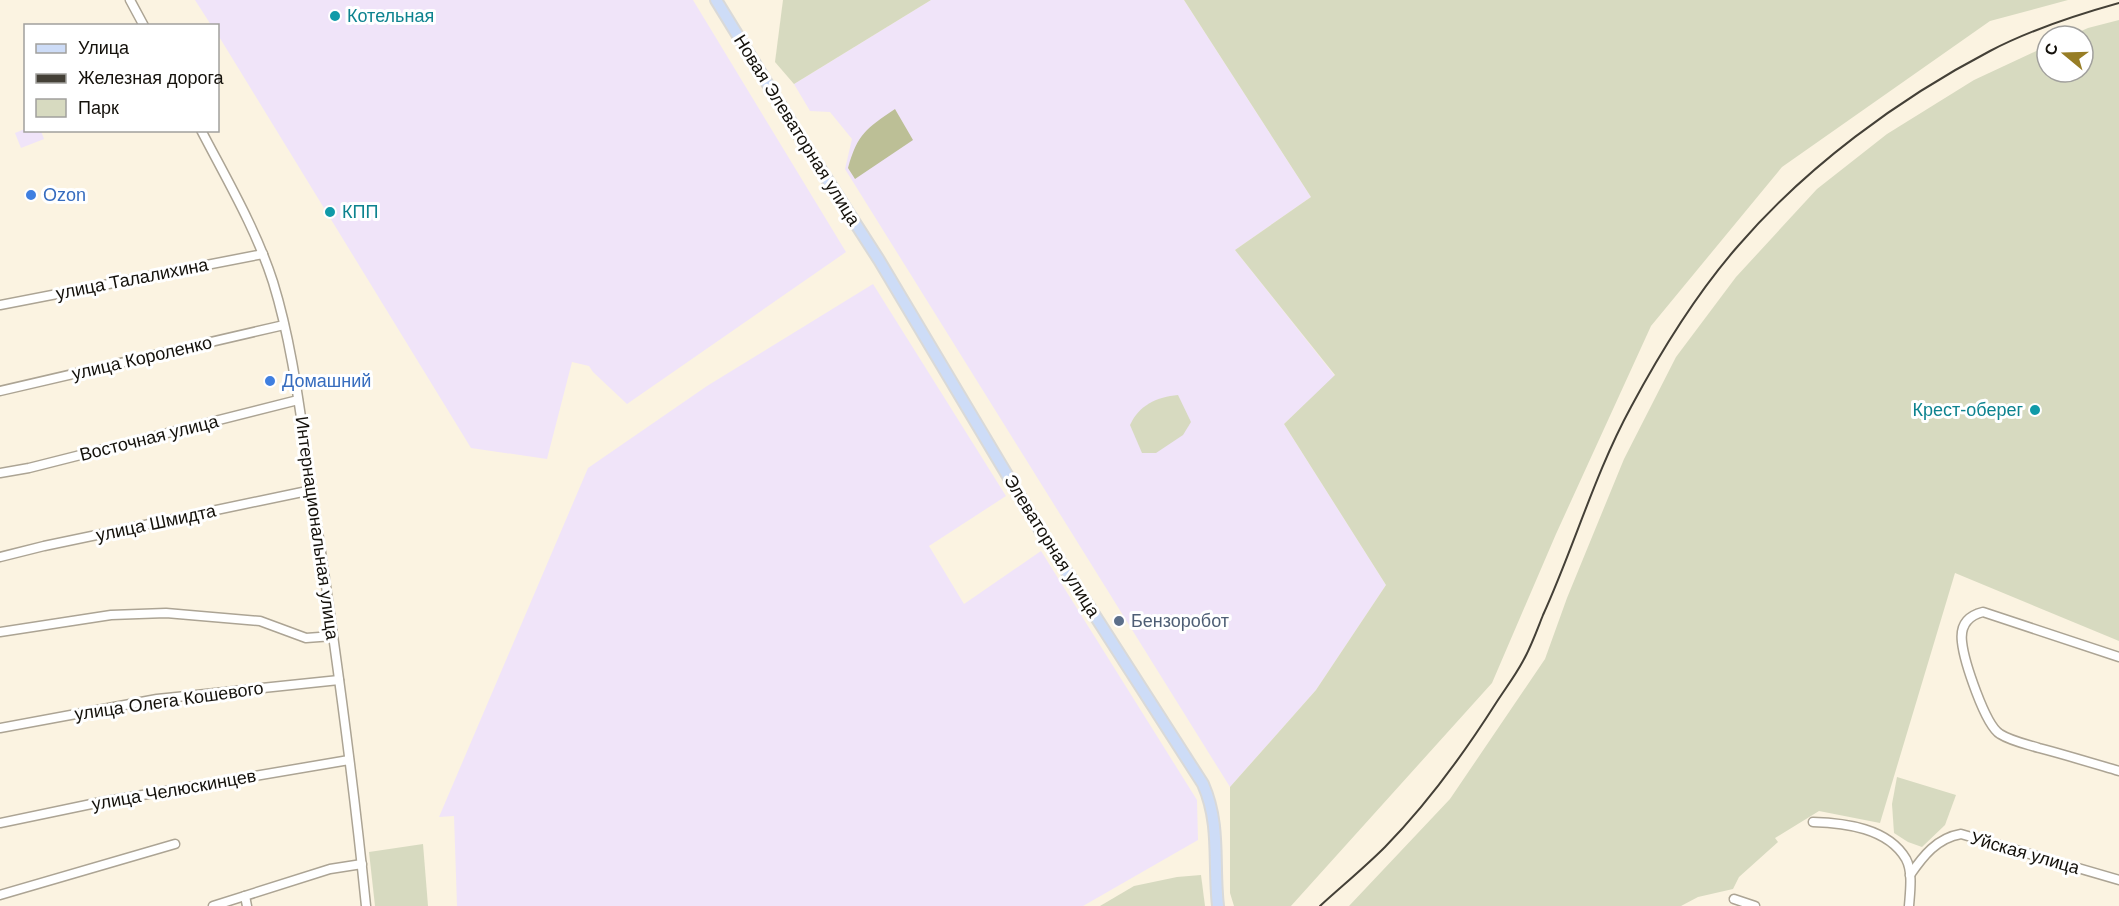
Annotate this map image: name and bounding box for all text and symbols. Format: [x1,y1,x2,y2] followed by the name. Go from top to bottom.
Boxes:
[347,6,434,26] place label: Котельная
[328,9,342,23] marker: Котельная
[24,24,219,132] legend
[2035,24,2095,84] north arrow
[730,31,865,230] street label: Новая Элеваторная улица
[78,38,130,58] text: Улица
[2041,41,2061,58] text: С
[78,68,225,88] text: Железная дорога
[78,98,119,118] text: Парк
[43,185,86,205] place label: Ozon
[24,188,38,202] marker: Ozon
[342,202,378,222] place label: КПП
[323,205,337,219] marker: КПП
[54,254,211,304] street label: улица Талалихина
[70,332,214,384] street label: улица Короленко
[282,371,371,391] place label: Домашний
[263,374,277,388] marker: Домашний
[1913,400,2023,420] place label: Крест-оберег
[2028,403,2042,417] marker: Крест-оберег
[78,411,221,465] street label: Восточная улица
[291,415,343,642] street label: Интернациональная улица
[1000,471,1104,622] street label: Элеваторная улица
[94,500,219,545] street label: улица Шмидта
[1131,611,1229,631] place label: Бензоробот
[1112,614,1126,628] marker: Бензоробот
[73,678,265,724] street label: улица Олега Кошевого
[90,766,258,814] street label: улица Челюскинцев
[1968,828,2083,878] street label: Уйская улица

